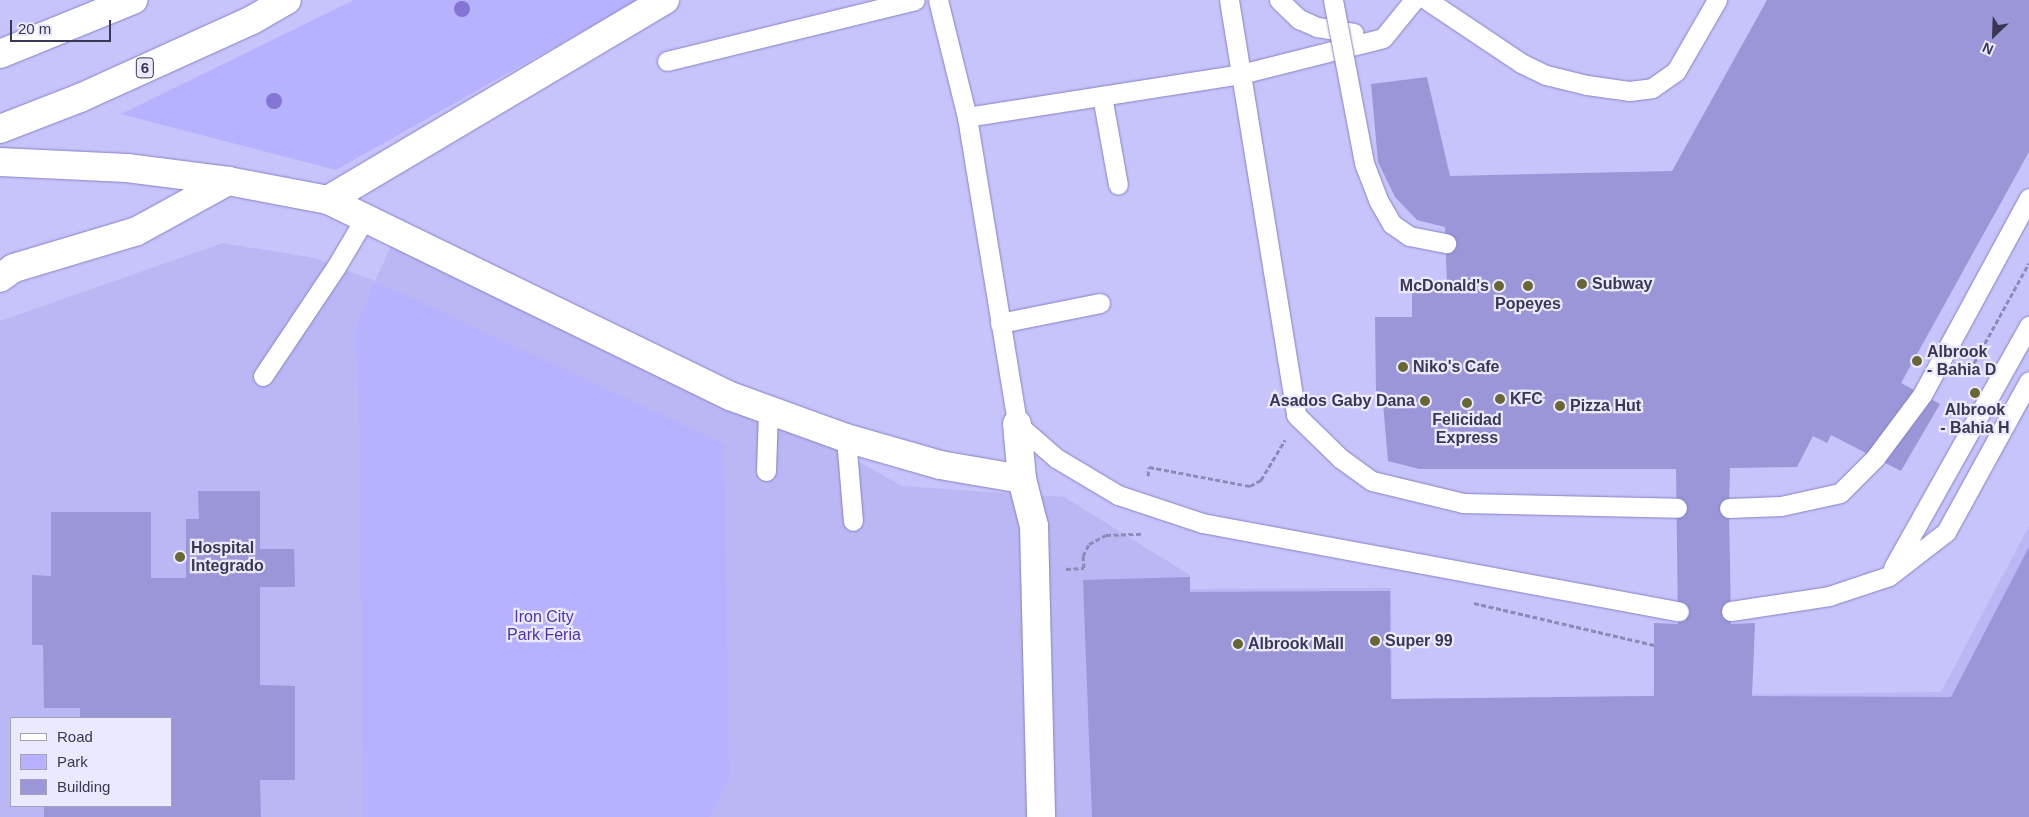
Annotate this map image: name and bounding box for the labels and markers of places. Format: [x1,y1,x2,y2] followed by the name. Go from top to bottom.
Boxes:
[1592,274,1652,294] place label: Subway
[1400,276,1489,296] place label: McDonald's
[1576,278,1588,290] marker: Subway
[1493,280,1505,292] marker: McDonald's
[1522,280,1534,292] marker: Popeyes
[1495,294,1561,314] place label: Popeyes
[1927,342,1996,380] place label: Albrook - Bahia D
[1911,355,1923,367] marker: Albrook - Bahia D
[1413,357,1500,377] place label: Niko's Cafe
[1397,361,1409,373] marker: Niko's Cafe
[1969,387,1981,399] marker: Albrook - Bahia H
[1510,389,1543,409] place label: KFC
[1269,391,1415,411] place label: Asados Gaby Dana
[1494,393,1506,405] marker: KFC
[1419,395,1431,407] marker: Asados Gaby Dana
[1570,396,1641,416] place label: Pizza Hut
[1461,397,1473,409] marker: Felicidad Express
[1554,400,1566,412] marker: Pizza Hut
[1940,400,2010,438] place label: Albrook - Bahia H
[1432,410,1502,448] place label: Felicidad Express
[191,538,264,576] place label: Hospital Integrado
[173,550,187,564] marker: Hospital Integrado
[1385,631,1453,651] place label: Super 99
[1248,634,1344,654] place label: Albrook Mall
[1369,635,1381,647] marker: Super 99
[1232,638,1244,650] marker: Albrook Mall

